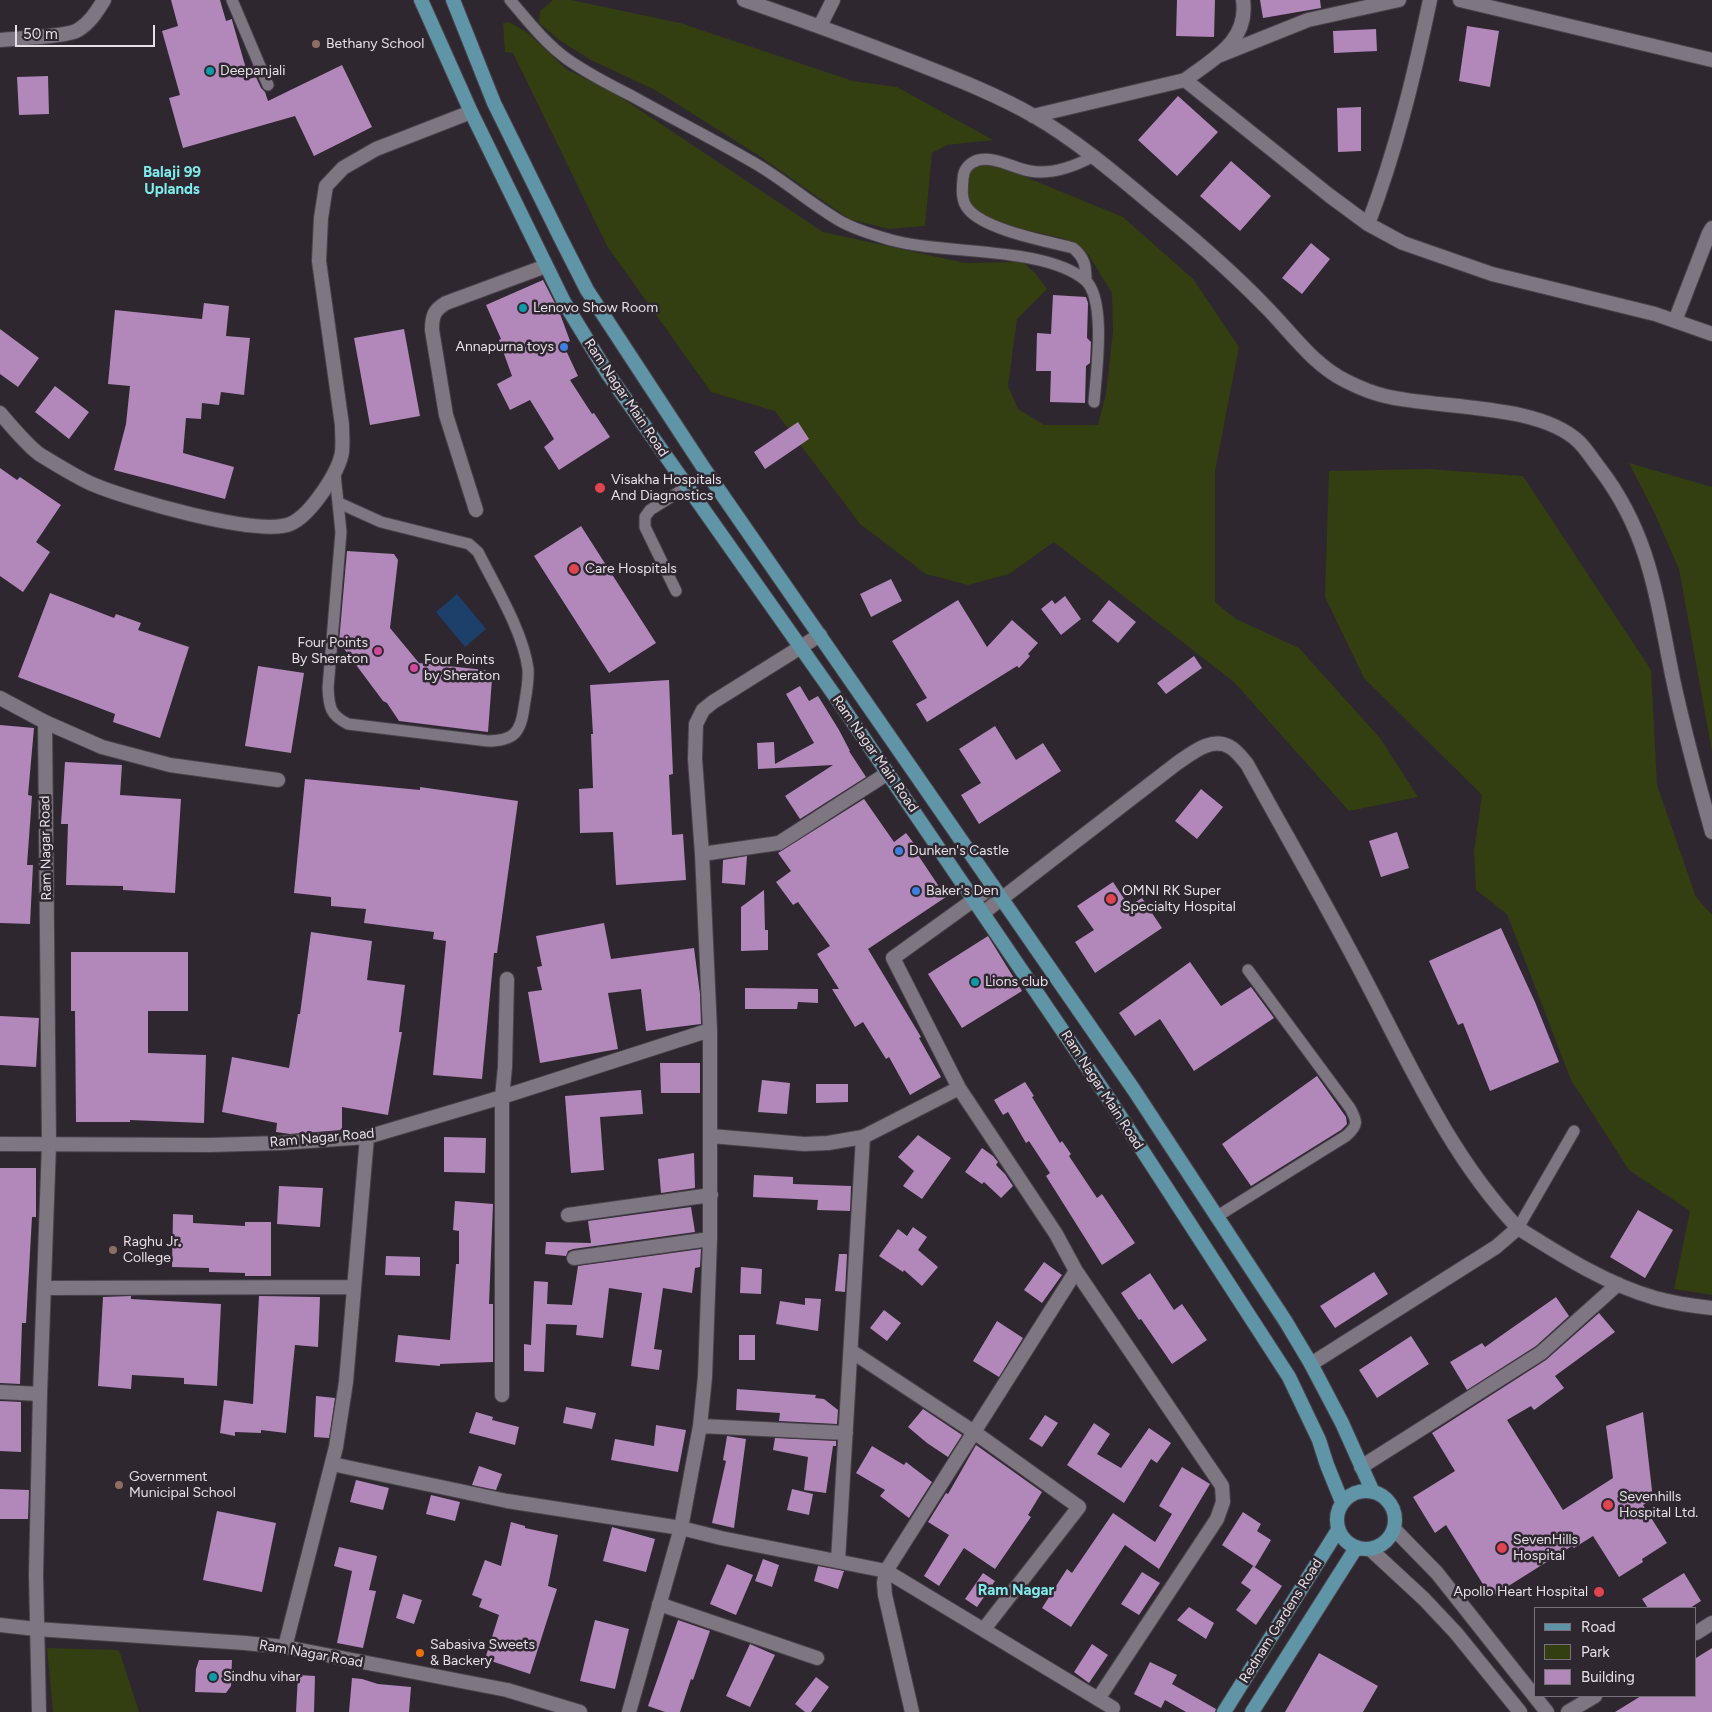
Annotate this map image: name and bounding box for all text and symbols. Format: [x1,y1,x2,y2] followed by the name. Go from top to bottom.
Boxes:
[18,15,158,47] scale bar
[23,25,58,43] text: 50 m
[326,36,424,52] place label: Bethany School
[310,38,322,50] marker: Bethany School
[220,63,285,79] place label: Deepanjali
[204,65,216,77] marker: Deepanjali
[143,164,201,199] district label: Balaji 99 Uplands
[533,300,658,316] place label: Lenovo Show Room
[517,302,529,314] marker: Lenovo Show Room
[580,336,672,460] street label: Ram Nagar Main Road
[455,339,554,355] place label: Annapurna toys
[558,341,570,353] marker: Annapurna toys
[611,472,721,504] place label: Visakha Hospitals And Diagnostics
[593,481,607,495] marker: Visakha Hospitals And Diagnostics
[585,561,677,577] place label: Care Hospitals
[567,562,581,576] marker: Care Hospitals
[292,635,368,668] place label: Four Points By Sheraton
[372,645,384,657] marker: Four Points By Sheraton
[424,652,500,684] place label: Four Points by Sheraton
[408,662,420,674] marker: Four Points by Sheraton
[828,692,922,816] street label: Ram Nagar Main Road
[37,795,55,901] street label: Ram Nagar Road
[909,843,1009,859] place label: Dunken's Castle
[893,845,905,857] marker: Dunken's Castle
[926,883,999,899] place label: Baker's Den
[1122,883,1236,916] place label: OMNI RK Super Specialty Hospital
[910,885,922,897] marker: Baker's Den
[1104,892,1118,906] marker: OMNI RK Super Specialty Hospital
[985,974,1048,990] place label: Lions club
[969,976,981,988] marker: Lions club
[1057,1027,1147,1153] street label: Ram Nagar Main Road
[269,1125,375,1151] street label: Ram Nagar Road
[123,1234,181,1266] place label: Raghu Jr. College
[107,1244,119,1256] marker: Raghu Jr. College
[129,1469,236,1501] place label: Government Municipal School
[113,1479,125,1491] marker: Government Municipal School
[1619,1489,1698,1521] place label: Sevenhills Hospital Ltd.
[1601,1498,1615,1512] marker: Sevenhills Hospital Ltd.
[1513,1532,1578,1564] place label: SevenHills Hospital
[1495,1541,1509,1555] marker: SevenHills Hospital
[1236,1556,1326,1686] street label: Rednam Gardens Road
[978,1582,1054,1600] district label: Ram Nagar
[1453,1584,1588,1600] place label: Apollo Heart Hospital
[1592,1585,1606,1599] marker: Apollo Heart Hospital
[1534,1607,1697,1697] legend
[1581,1618,1616,1636] text: Road
[258,1637,364,1671] street label: Ram Nagar Road
[430,1637,535,1670] place label: Sabasiva Sweets & Backery
[1581,1643,1610,1661] text: Park
[414,1647,426,1659] marker: Sabasiva Sweets & Backery
[1581,1668,1635,1686] text: Building
[223,1669,300,1685] place label: Sindhu vihar
[207,1671,219,1683] marker: Sindhu vihar

